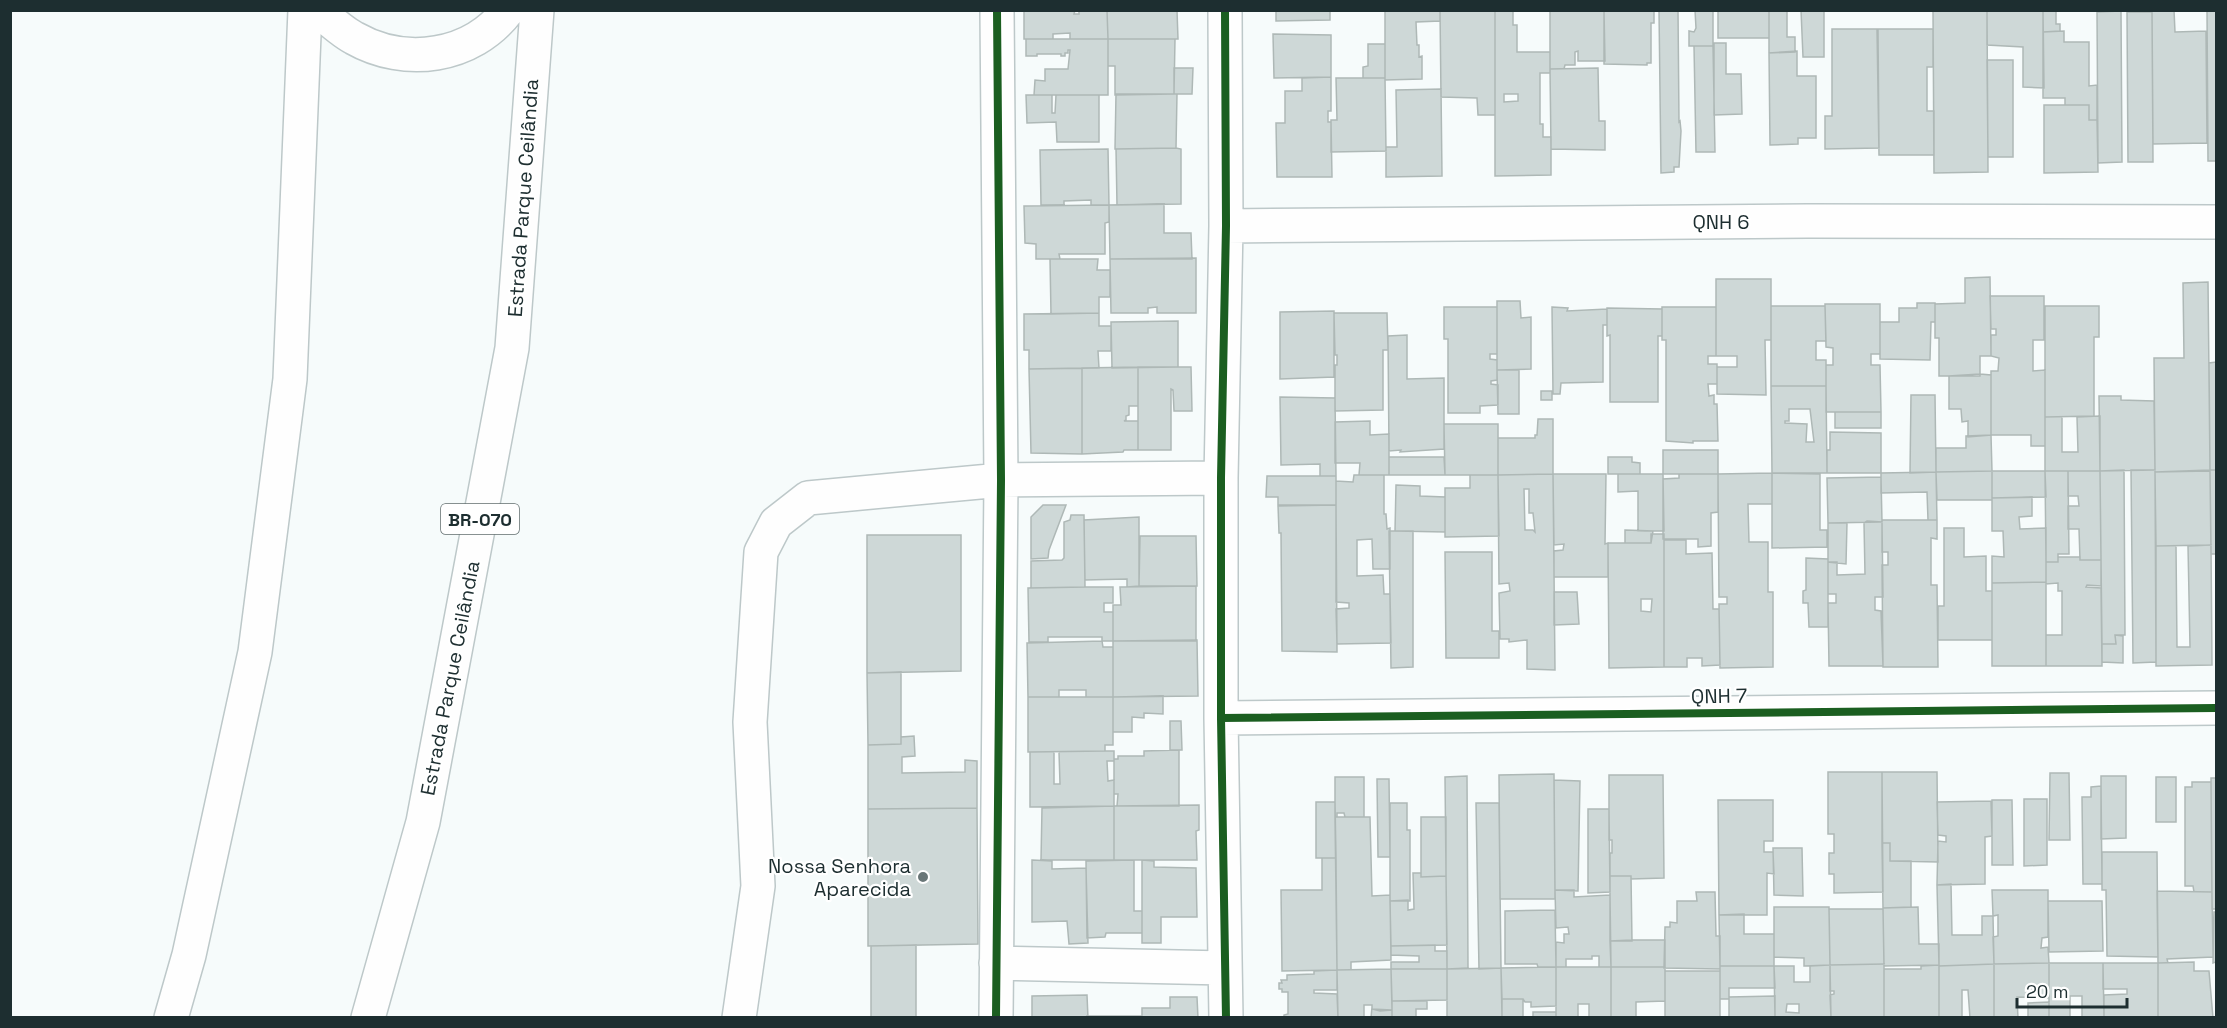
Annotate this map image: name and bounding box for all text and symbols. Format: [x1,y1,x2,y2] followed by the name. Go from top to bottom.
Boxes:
[502,78,544,318] street label: Estrada Parque Ceilândia
[1692,209,1750,235] street label: QNH 6
[441,504,519,534] road number: BR-070
[414,558,486,798] street label: Estrada Parque Ceilândia
[1691,683,1747,709] street label: QNH 7
[768,853,911,902] place label: Nossa Senhora Aparecida
[916,870,930,884] marker: Nossa Senhora Aparecida
[2017,971,2126,1009] scale bar
[2026,980,2069,1003] text: 20 m

